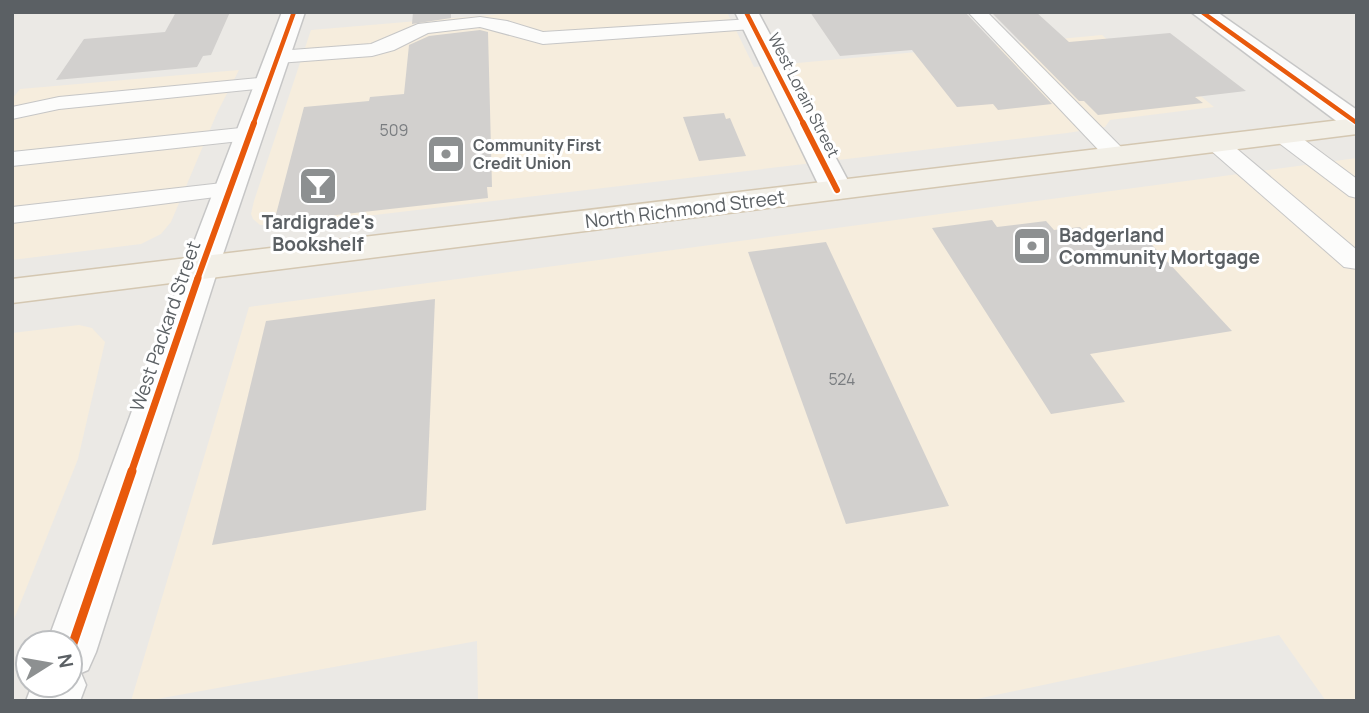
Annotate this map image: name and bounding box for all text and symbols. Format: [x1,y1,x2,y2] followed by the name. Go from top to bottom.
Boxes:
[763,29,845,161] street label: West Lorain Street
[380,119,408,141] house number: 509
[425,133,467,175] bank icon: Community First Credit Union
[473,134,601,174] place label: Community First Credit Union
[297,165,339,207] bar icon: Tardigrade's Bookshelf
[583,184,787,234] street label: North Richmond Street
[262,209,374,257] place label: Tardigrade's Bookshelf
[1059,222,1260,270] place label: Badgerland Community Mortgage
[1011,225,1053,267] bank icon: Badgerland Community Mortgage
[124,237,206,415] street label: West Packard Street
[828,368,856,390] house number: 524
[14,629,84,699] north arrow
[52,652,80,670] text: N

